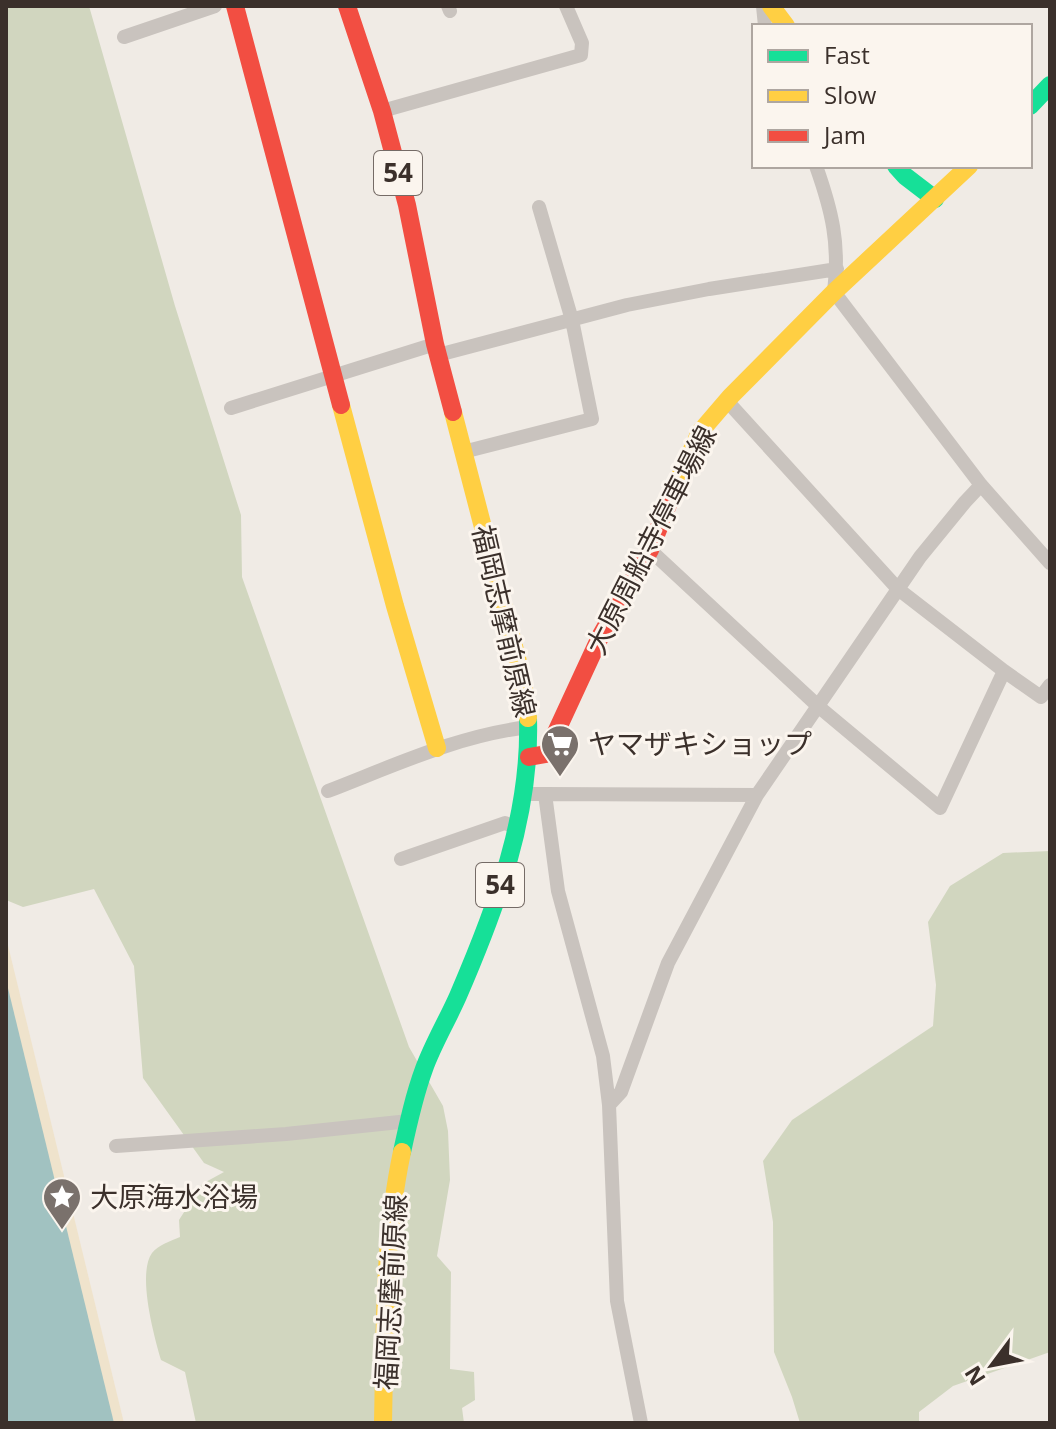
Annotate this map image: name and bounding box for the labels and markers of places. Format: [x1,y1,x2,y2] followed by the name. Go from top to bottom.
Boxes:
[539,723,581,778] supermarket icon: ヤマザキショップ
[588,724,812,762] place label: ヤマザキショップ
[41,1176,83,1231] place icon: 大原海水浴場
[90,1177,258,1215] place label: 大原海水浴場

